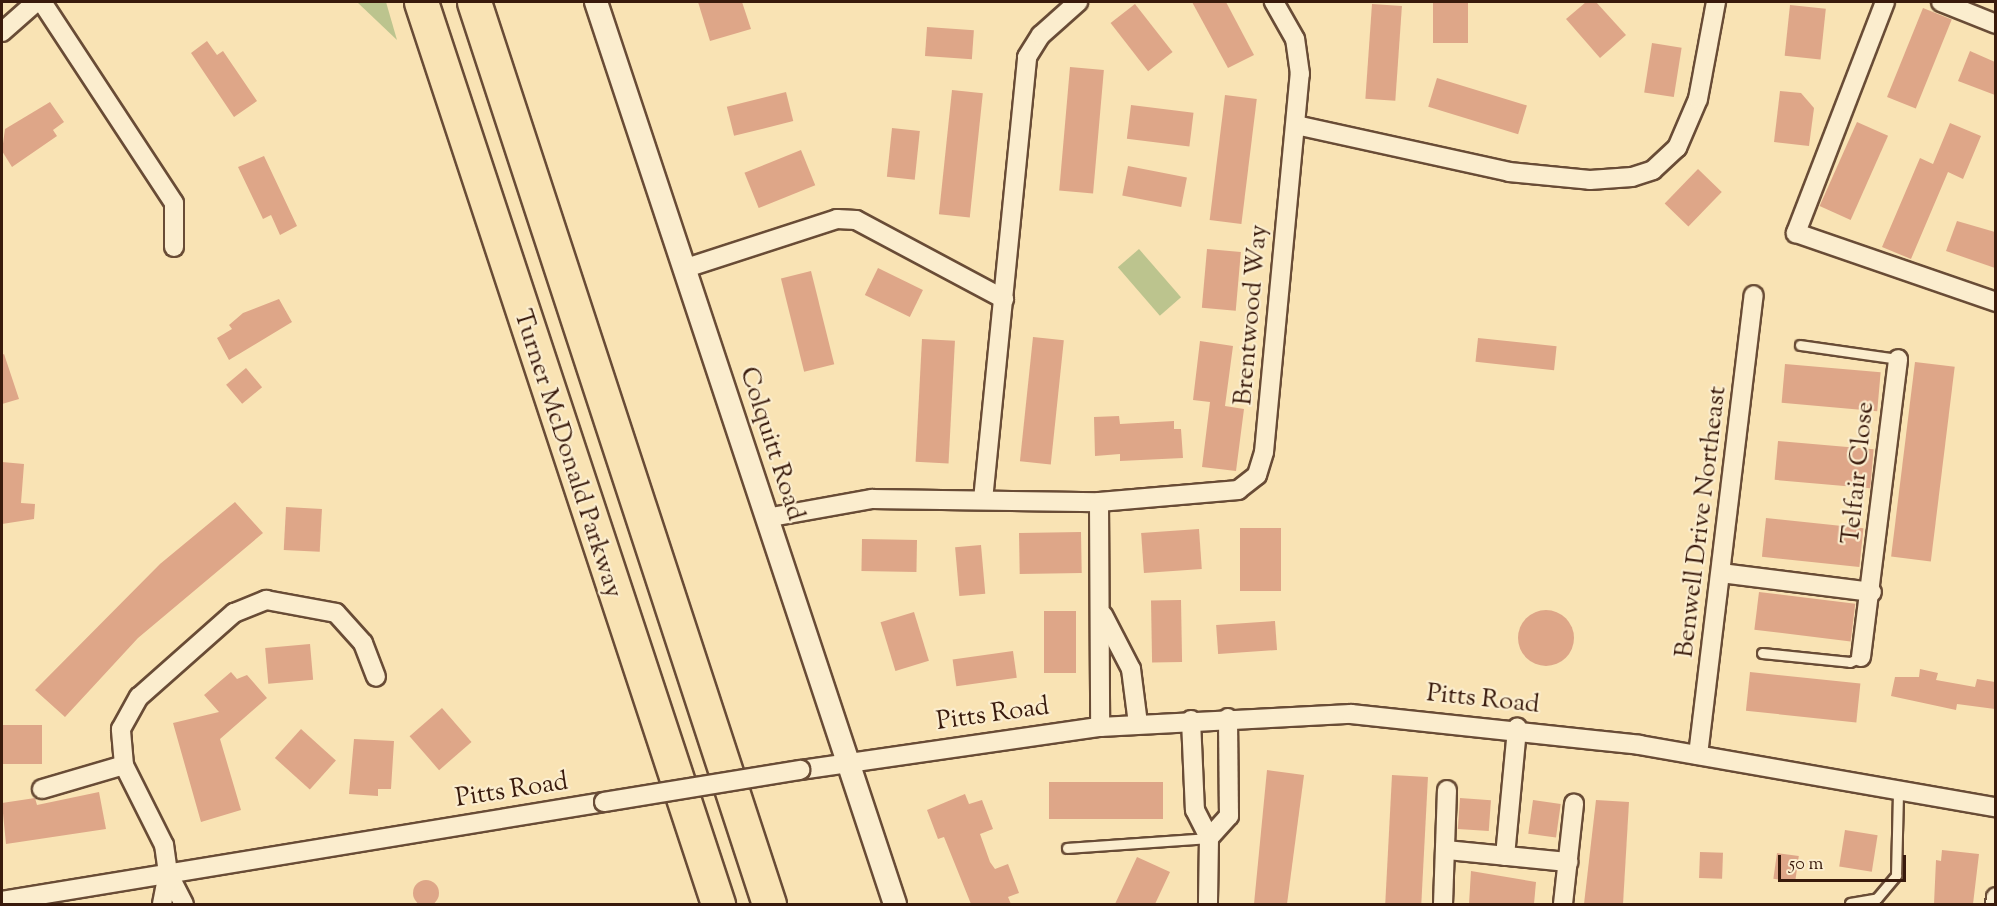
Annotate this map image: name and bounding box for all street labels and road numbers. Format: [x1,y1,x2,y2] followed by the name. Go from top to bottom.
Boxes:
[1229,223,1275,407] street label: Brentwood Way
[506,306,628,602] street label: Turner McDonald Parkway
[732,363,810,525] street label: Colquitt Road
[1670,384,1734,660] street label: Benwell Drive Northeast
[1836,400,1882,546] street label: Telfair Close
[1425,679,1541,721] street label: Pitts Road
[935,692,1051,738] street label: Pitts Road
[453,767,571,815] street label: Pitts Road

